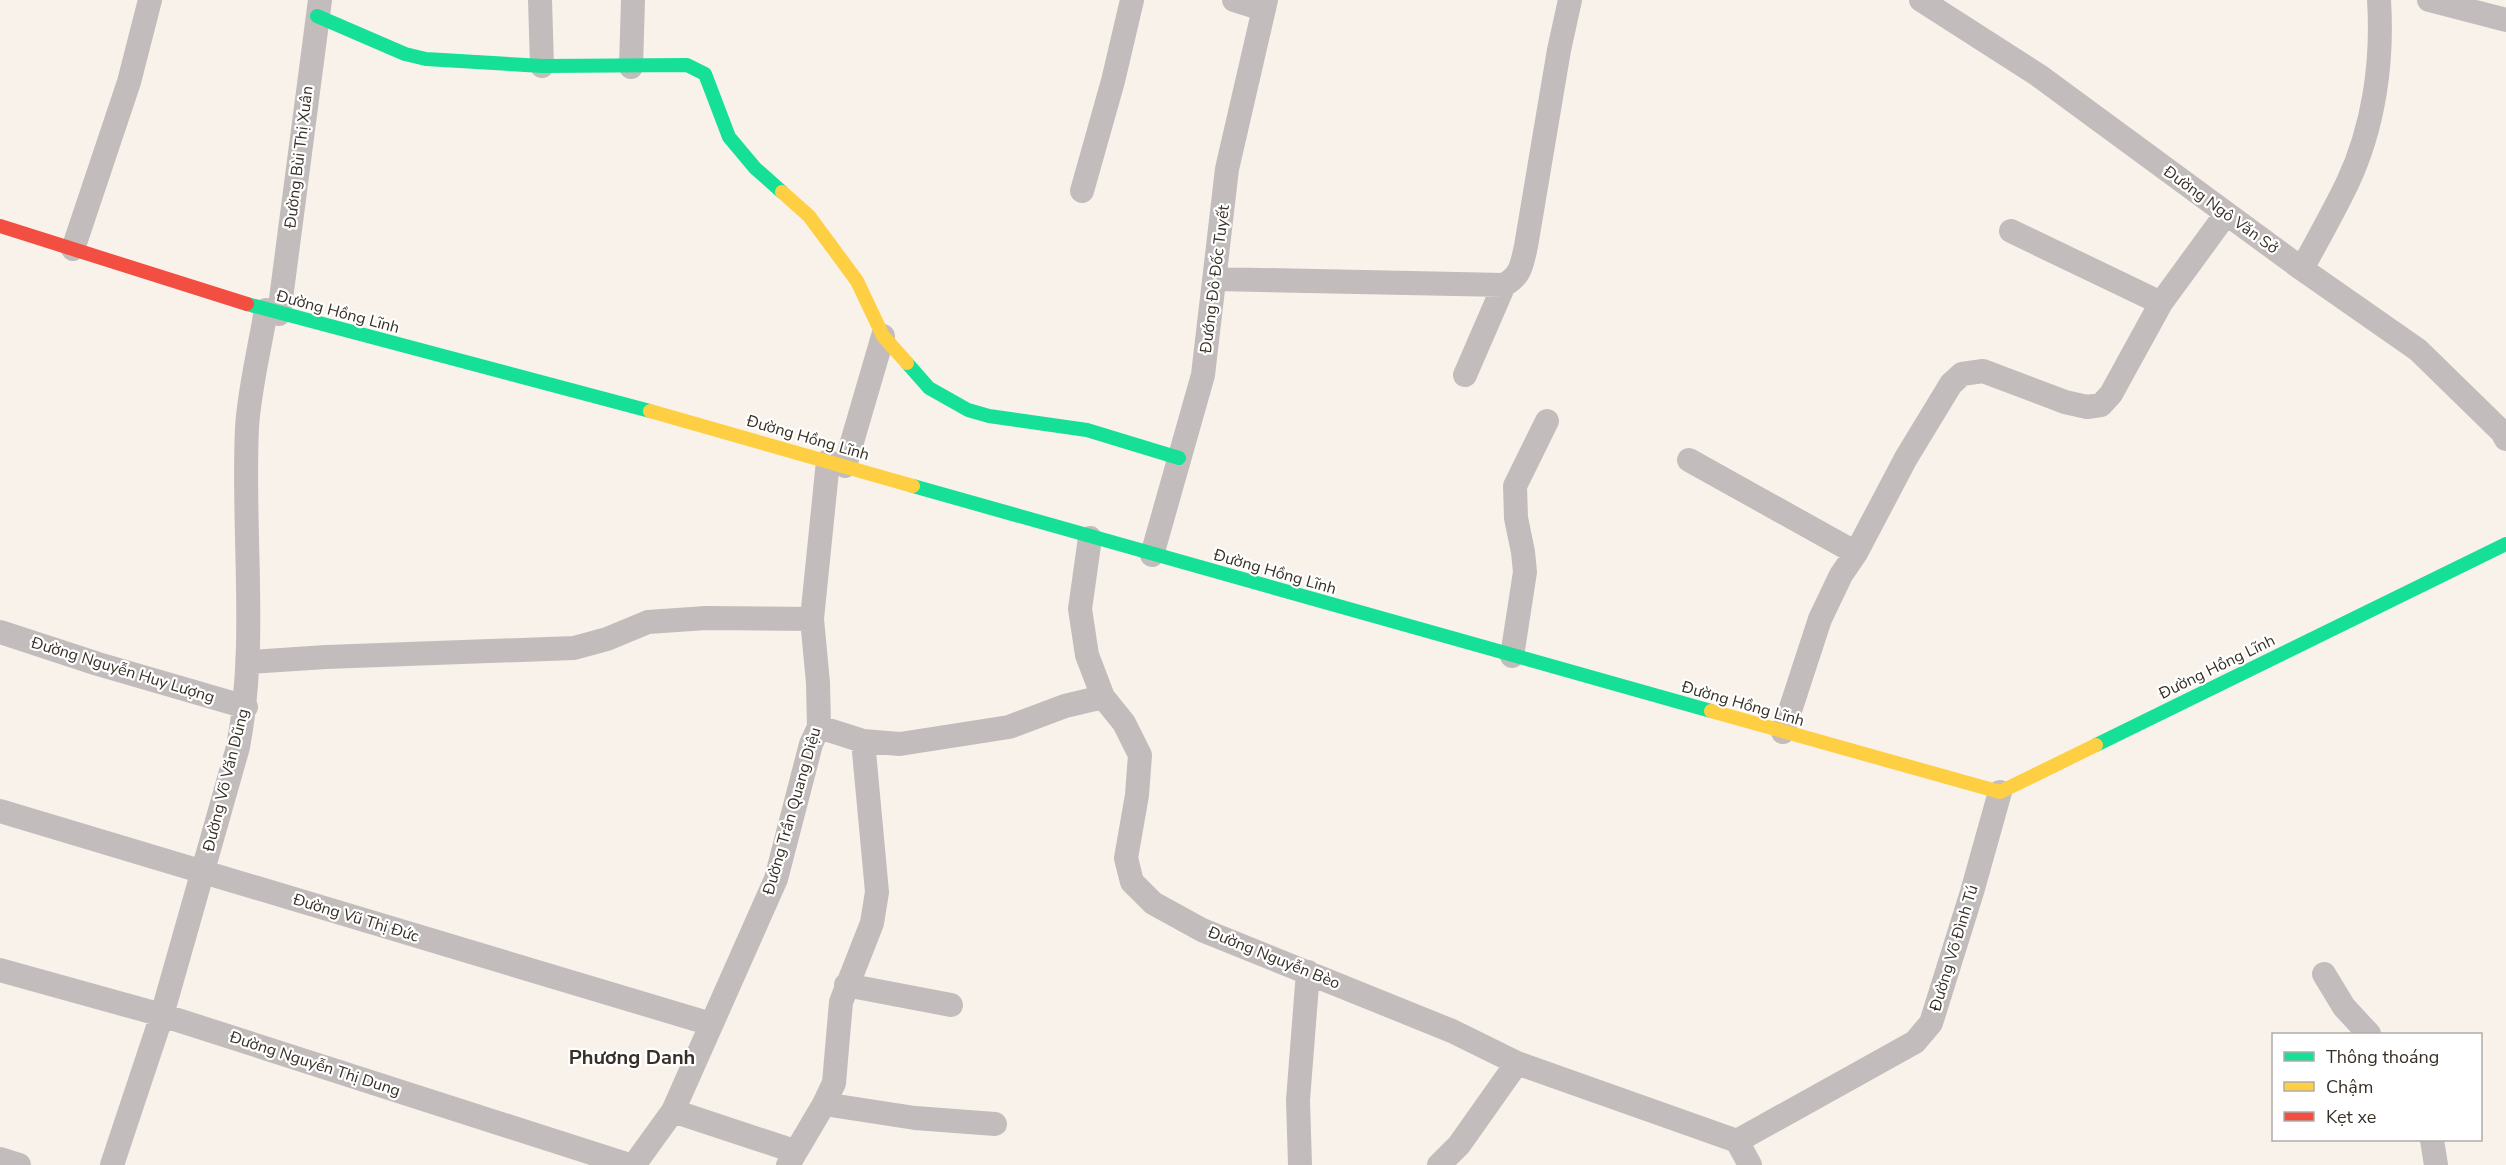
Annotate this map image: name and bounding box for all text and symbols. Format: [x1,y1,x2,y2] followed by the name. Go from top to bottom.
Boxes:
[279,84,319,231] street label: Đường Bùi Thị Xuân
[2158,160,2283,259] street label: Đường Ngô Văn Sở
[1195,203,1235,355] street label: Đướng Đô Đốc Tuyết
[273,285,402,339] street label: Đường Hồng Lĩnh
[743,410,872,466] street label: Đường Hồng Lĩnh
[1210,544,1339,600] street label: Đường Hồng Lĩnh
[2154,629,2279,705] street label: Đường Hồng Lĩnh
[28,631,217,708] street label: Đường Nguyễn Huy Lượng
[1678,676,1807,732] street label: Đường Hồng Lĩnh
[197,706,254,855] street label: Đường Võ Văn Dũng
[757,725,826,898] street label: Đường Trần Quang Diệu
[1924,882,1984,1015] street label: Đường Võ Đình Tú
[289,888,422,948] street label: Đường Vũ Thị Đức
[1204,921,1343,995] street label: Đường Nguyễn Bèo
[226,1026,403,1102] street label: Đường Nguyễn Thị Dung
[2272,1033,2482,1141] legend
[569,1044,695,1071] district label: Phương Danh
[2326,1045,2439,1069] text: Thông thoáng
[2326,1075,2373,1099] text: Chậm
[2326,1105,2376,1129] text: Kẹt xe

